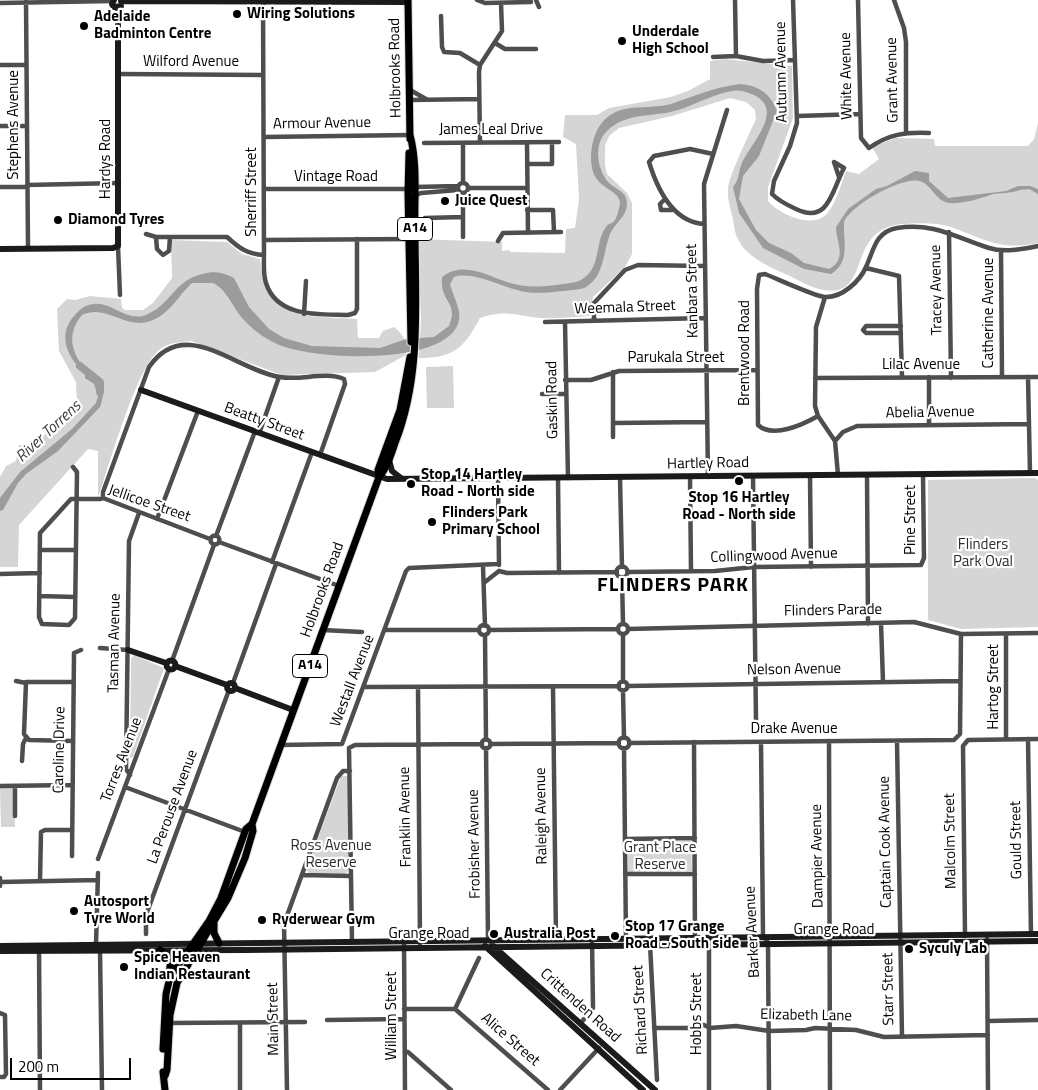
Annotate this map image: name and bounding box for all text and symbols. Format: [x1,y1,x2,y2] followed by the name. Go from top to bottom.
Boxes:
[247,5,355,23] place label: Wiring Solutions
[94,8,211,43] place label: Adelaide Badminton Centre
[231,8,243,20] marker: Wiring Solutions
[386,18,406,118] street label: Holbrooks Road
[78,20,90,32] marker: Adelaide Badminton Centre
[772,21,792,123] street label: Autumn Avenue
[632,23,709,58] place label: Underdale High School
[837,32,857,120] street label: White Avenue
[616,35,628,47] marker: Underdale High School
[883,37,903,123] street label: Grant Avenue
[143,53,239,71] street label: Wilford Avenue
[5,70,23,180] street label: Stephens Avenue
[273,114,371,134] street label: Armour Avenue
[97,119,115,199] street label: Hardys Road
[439,121,543,139] street label: James Leal Drive
[243,147,261,237] street label: Sherriff Street
[294,168,378,186] street label: Vintage Road
[455,192,528,210] place label: Juice Quest
[439,195,451,207] marker: Juice Quest
[68,211,164,229] place label: Diamond Tyres
[52,214,64,226] marker: Diamond Tyres
[398,218,432,240] road number: A14
[683,244,703,338] street label: Kanbara Street
[927,245,947,335] street label: Tracey Avenue
[980,258,998,368] street label: Catherine Avenue
[574,297,676,319] street label: Weemala Street
[736,300,754,406] street label: Brentwood Road
[627,349,725,367] street label: Parukala Street
[882,356,960,374] street label: Lilac Avenue
[543,361,563,439] street label: Gaskin Road
[13,397,85,467] water label: River Torrens
[221,399,307,445] street label: Beatty Street
[885,403,975,423] street label: Abelia Avenue
[667,454,749,474] street label: Hartley Road
[421,466,535,501] place label: Stop 14 Hartley Road - North side
[733,475,745,487] marker: Stop 16 Hartley Road - North side
[405,478,417,490] marker: Stop 14 Hartley Road - North side
[105,481,193,527] street label: Jellicoe Street
[902,485,920,555] street label: Pine Street
[682,489,796,524] place label: Stop 16 Hartley Road - North side
[442,504,540,539] place label: Flinders Park Primary School
[426,516,438,528] marker: Flinders Park Primary School
[953,536,1013,571] park label: Flinders Park Oval
[297,540,349,640] street label: Holbrooks Road
[710,545,838,567] street label: Collingwood Avenue
[595,574,751,598] district label: FLINDERS PARK
[105,593,125,693] street label: Tasman Avenue
[784,601,882,621] street label: Flinders Parade
[327,632,379,730] street label: Westall Avenue
[985,644,1003,730] street label: Hartog Street
[292,654,328,678] road number: A14
[747,660,841,680] street label: Nelson Avenue
[50,706,70,794] street label: Caroline Drive
[98,715,146,805] street label: Torres Avenue
[750,720,838,738] street label: Drake Avenue
[144,747,202,867] street label: La Perouse Avenue
[396,767,416,867] street label: Franklin Avenue
[532,767,552,865] street label: Raleigh Avenue
[876,776,896,908] street label: Captain Cook Avenue
[465,789,485,899] street label: Frobisher Avenue
[941,793,961,889] street label: Malcolm Street
[1007,801,1027,879] street label: Gould Street
[808,804,828,908] street label: Dampier Avenue
[290,837,372,872] park label: Ross Avenue Reserve
[624,839,696,874] park label: Grant Place Reserve
[742,886,764,978] street label: Barker Avenue
[84,893,155,928] place label: Autosport Tyre World
[68,905,80,917] marker: Autosport Tyre World
[272,911,375,929] place label: Ryderwear Gym
[256,914,268,926] marker: Ryderwear Gym
[625,918,739,953] place label: Stop 17 Grange Road - South side
[793,921,875,939] street label: Grange Road
[388,925,470,943] street label: Grange Road
[504,925,595,943] place label: Australia Post
[488,928,500,940] marker: Australia Post
[609,930,621,942] marker: Stop 17 Grange Road - South side
[919,940,987,958] place label: Syculy Lab
[903,943,915,955] marker: Syculy Lab
[134,949,250,984] place label: Spice Heaven Indian Restaurant
[879,952,899,1026] street label: Starr Street
[118,961,130,973] marker: Spice Heaven Indian Restaurant
[536,965,624,1047] street label: Crittenden Road
[630,965,652,1055] street label: Richard Street
[383,972,401,1060] street label: William Street
[688,973,706,1055] street label: Hobbs Street
[264,982,284,1056] street label: Main Street
[760,1006,852,1026] street label: Elizabeth Lane
[477,1010,543,1070] street label: Alice Street
[12,1048,134,1080] scale bar
[18,1055,59,1078] text: 200 m

